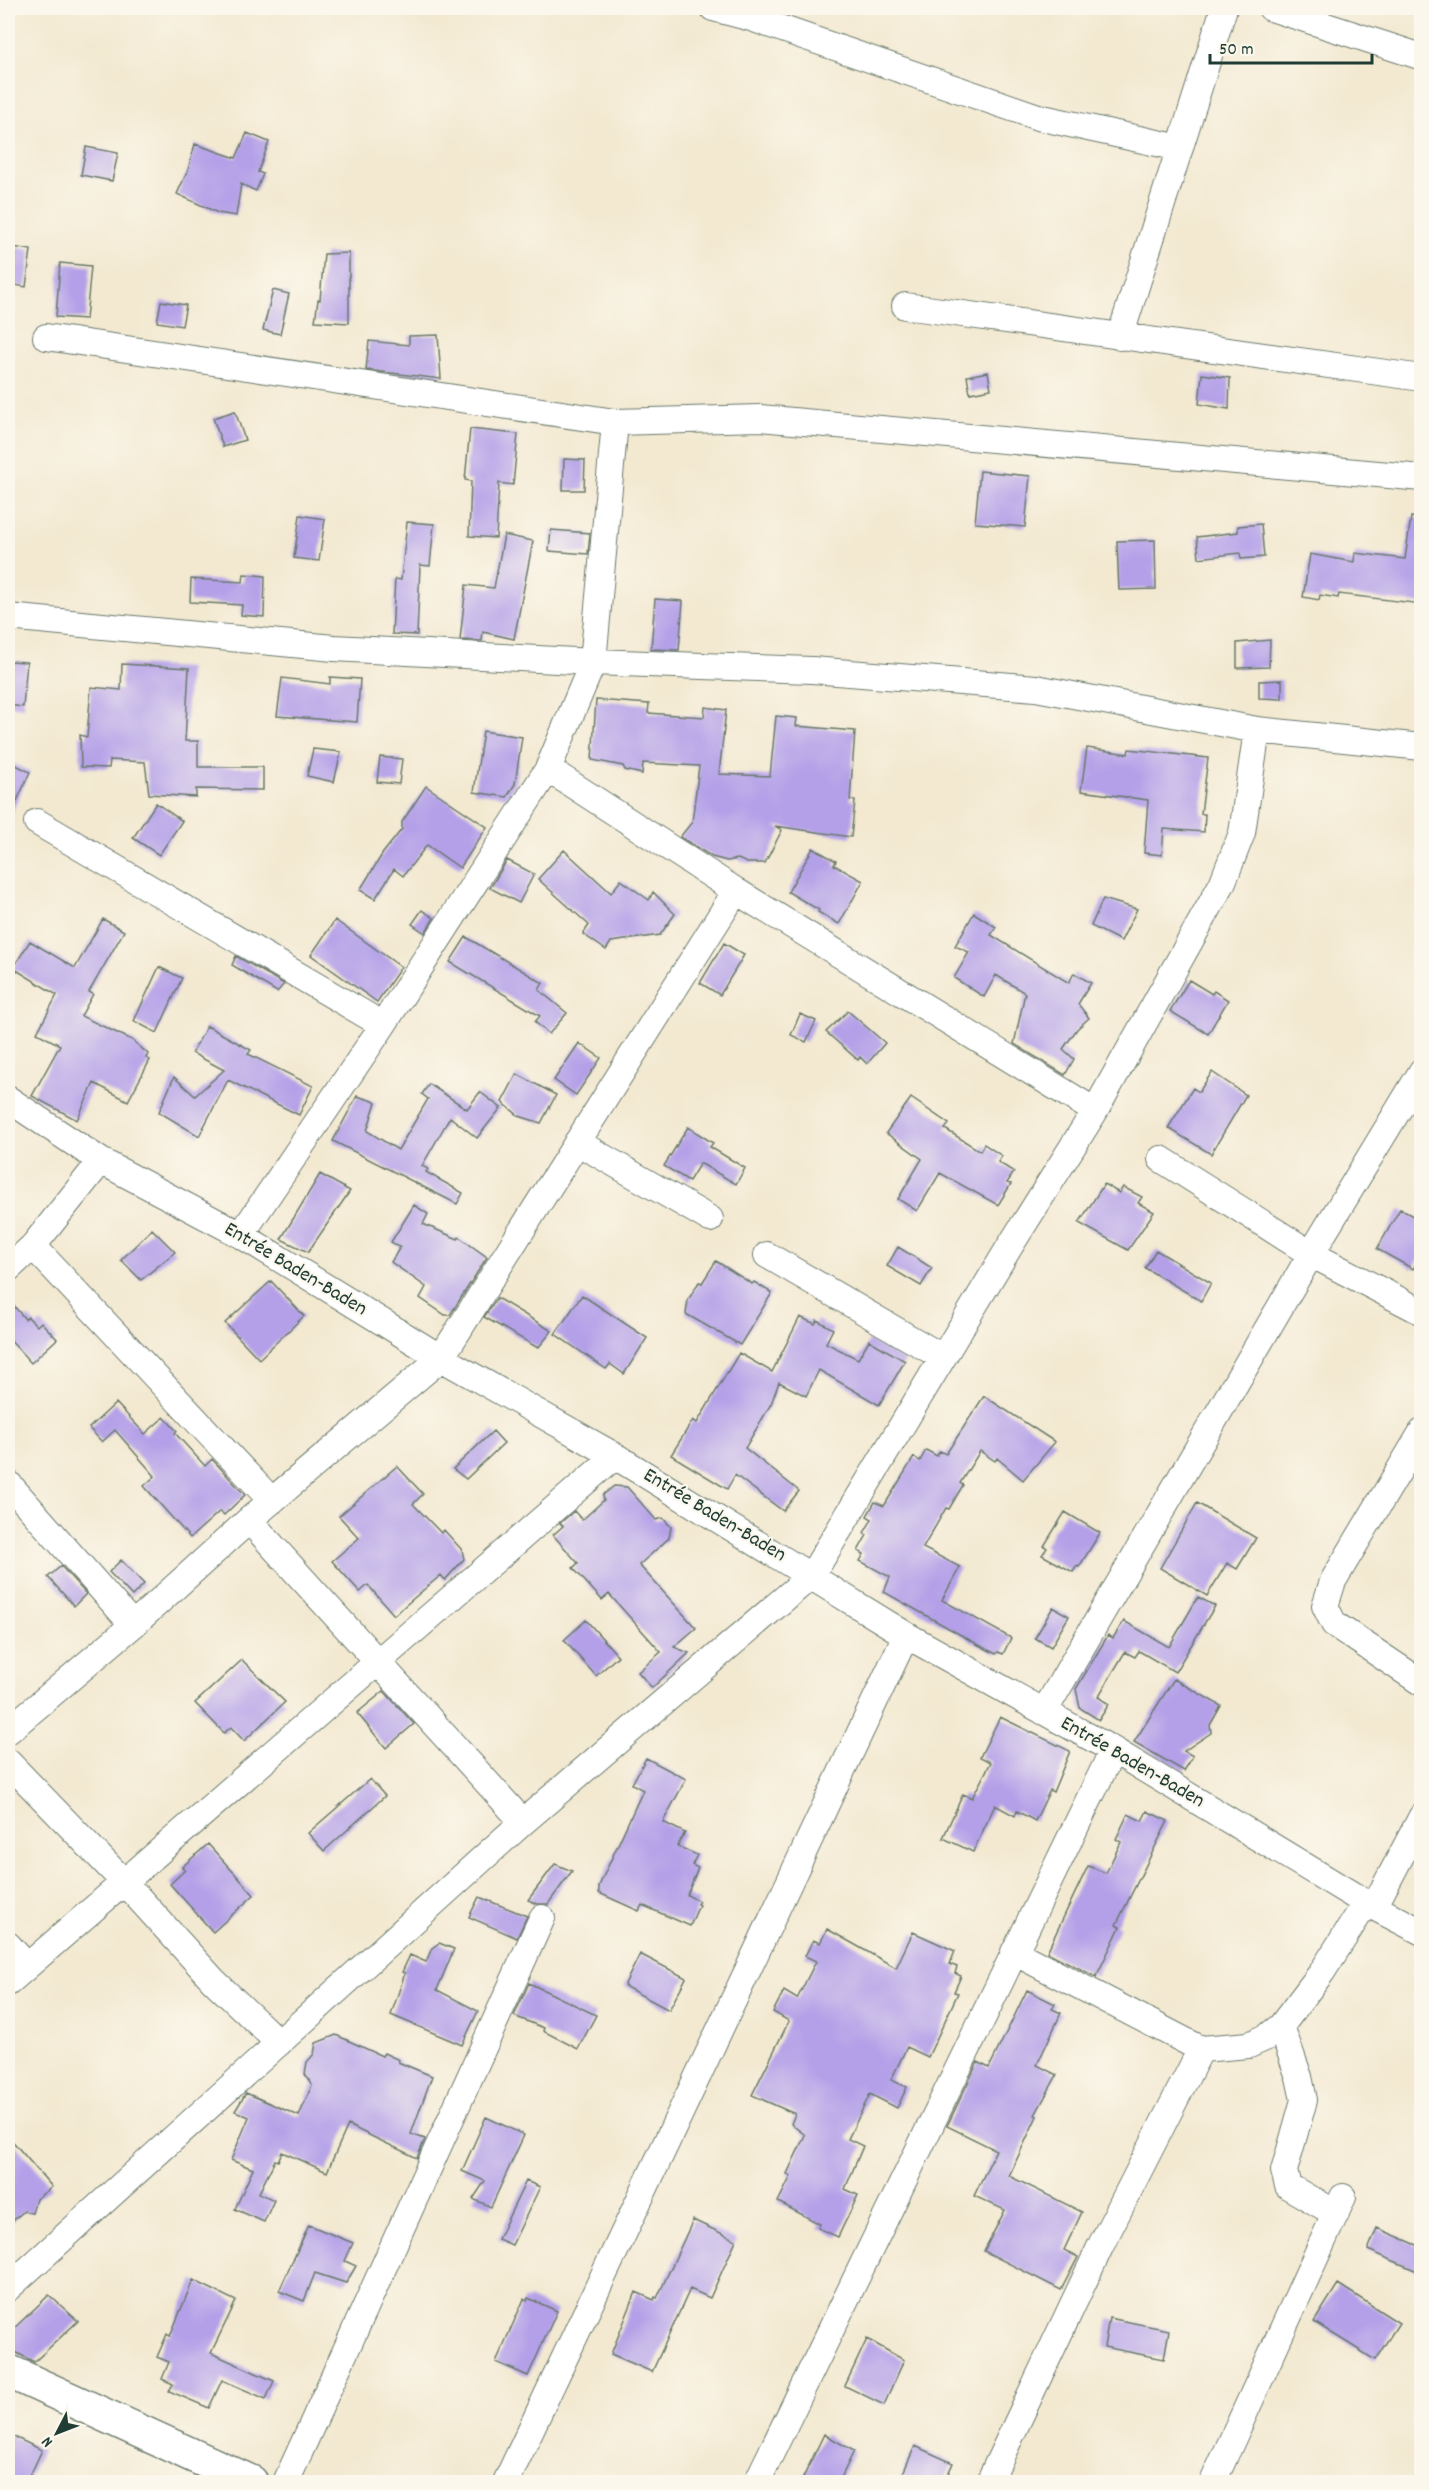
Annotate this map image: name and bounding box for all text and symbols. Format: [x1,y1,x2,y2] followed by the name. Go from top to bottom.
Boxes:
[1210,27,1372,65] scale bar
[1219,38,1254,63] text: 50 m
[218,1215,372,1325] street label: Entrée Baden-Baden
[637,1461,791,1571] street label: Entrée Baden-Baden
[1054,1709,1210,1817] street label: Entrée Baden-Baden
[27,2403,87,2463] north arrow
[36,2431,59,2452] text: N

